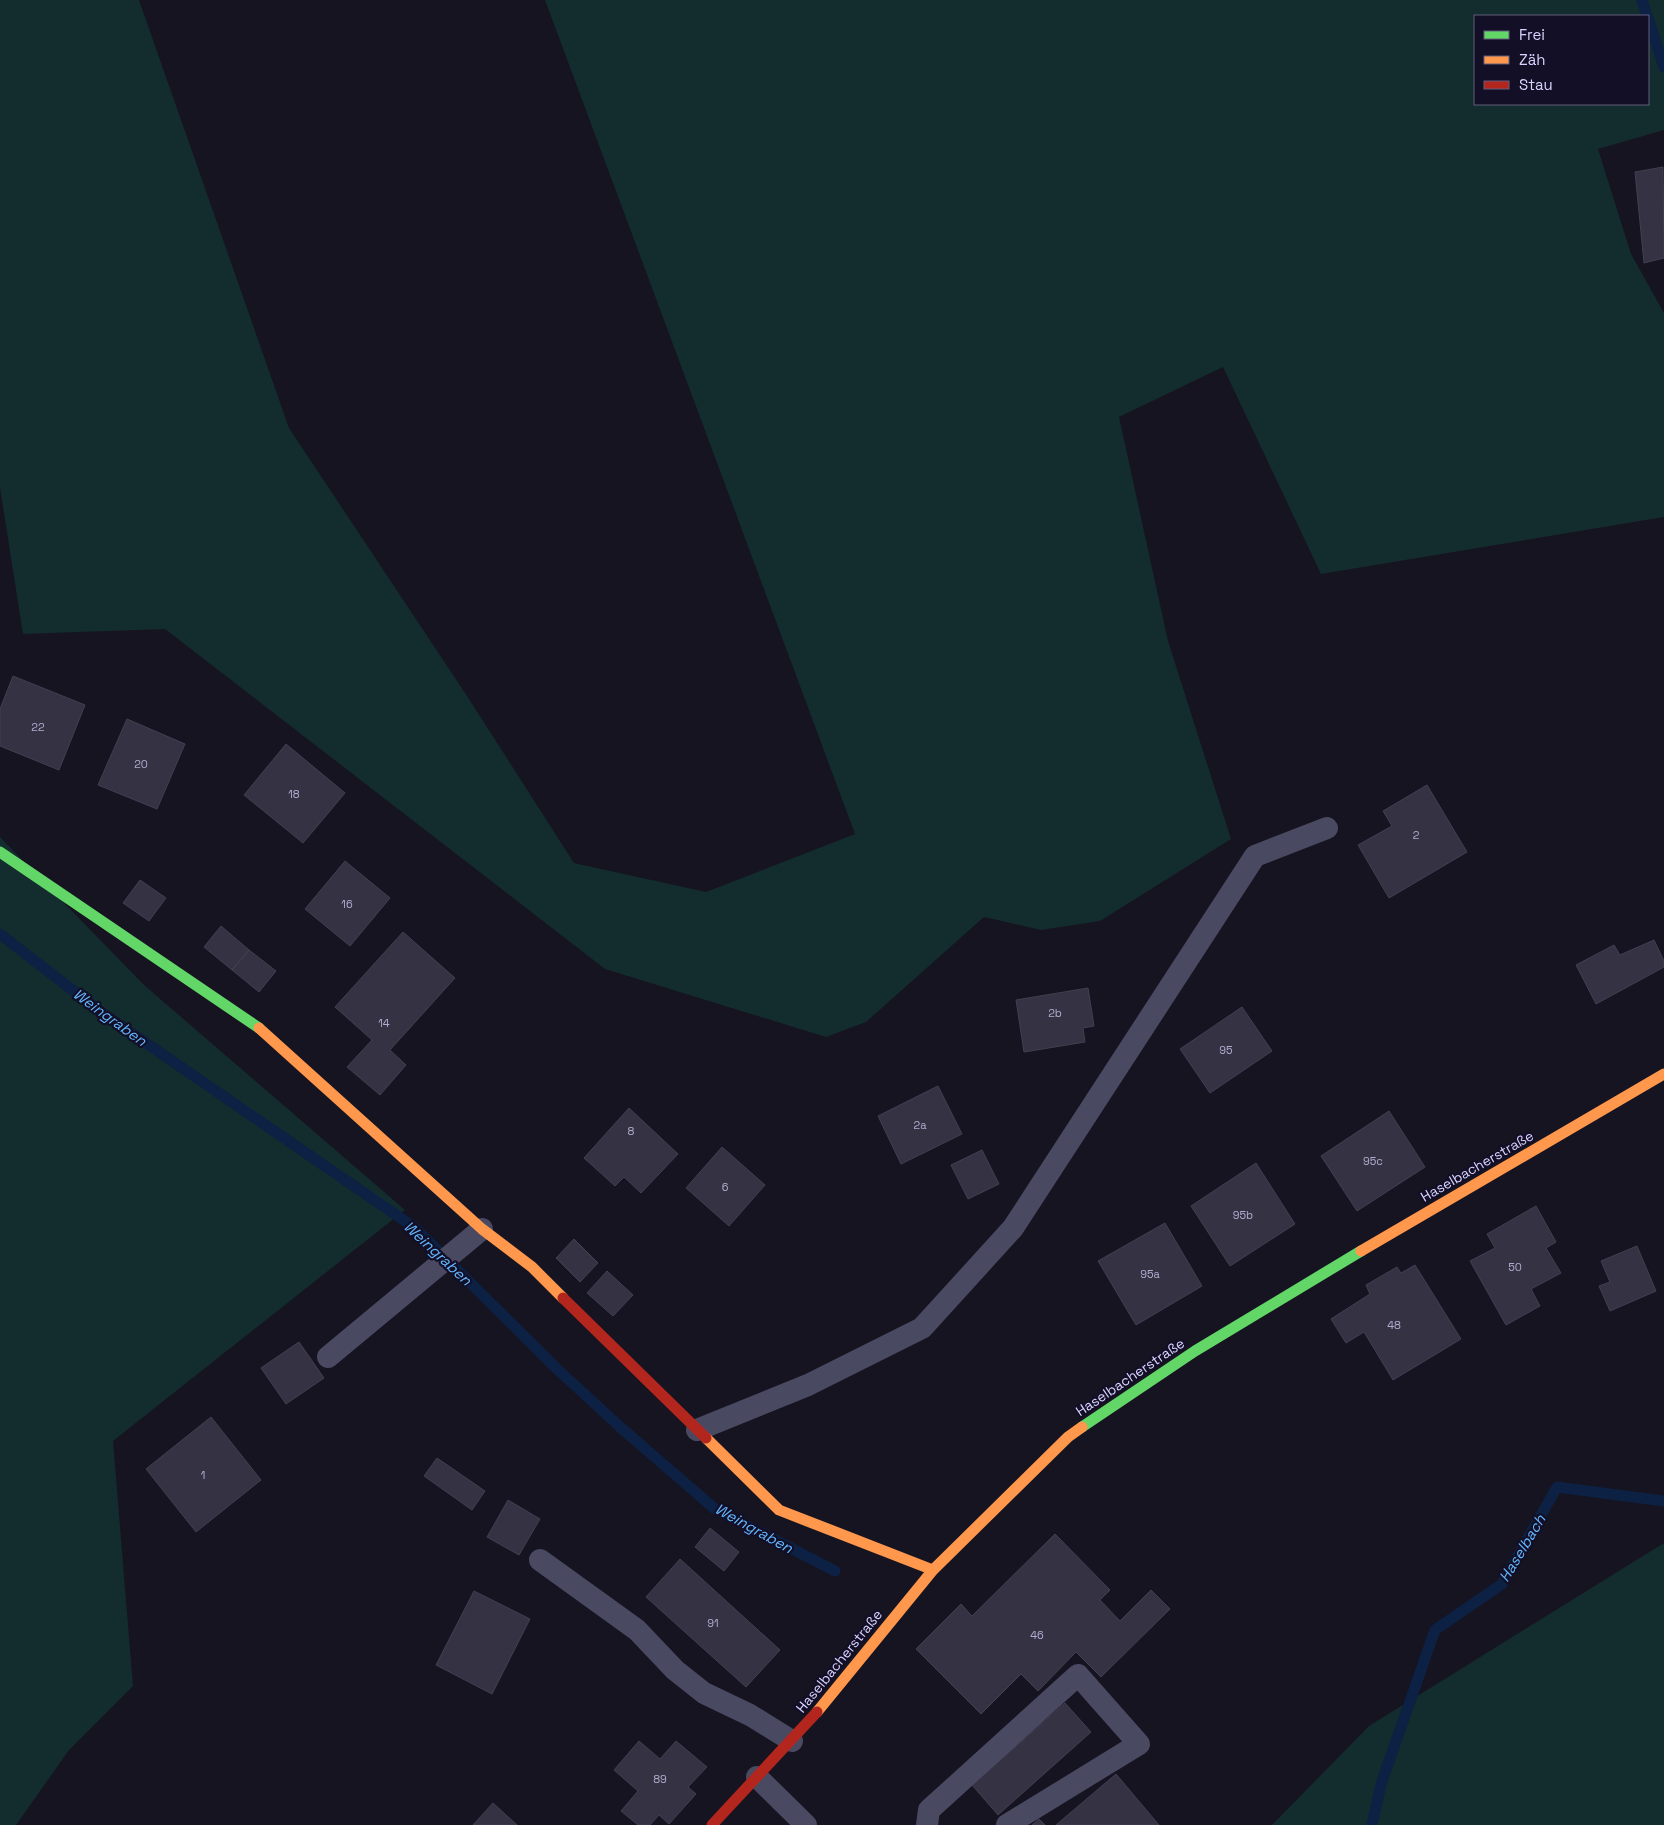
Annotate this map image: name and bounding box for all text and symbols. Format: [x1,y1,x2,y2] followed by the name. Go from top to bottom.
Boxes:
[1474,15,1649,105] legend
[1519,25,1545,44] text: Frei
[1519,50,1545,69] text: Zäh
[1519,75,1553,94] text: Stau
[31,720,45,734] house number: 22
[134,757,148,771] house number: 20
[288,787,300,801] house number: 18
[1413,828,1420,842] house number: 2
[341,897,353,911] house number: 16
[70,984,151,1050] water label: Weingraben
[1048,1006,1062,1020] house number: 2b
[378,1016,390,1030] house number: 14
[1219,1043,1233,1057] house number: 95
[914,1118,927,1132] house number: 2a
[628,1124,635,1138] house number: 8
[1417,1126,1537,1206] street label: Haselbacherstraße
[1363,1154,1383,1168] house number: 95c
[722,1180,729,1194] house number: 6
[1233,1208,1253,1222] house number: 95b
[400,1217,477,1290] water label: Weingraben
[1508,1260,1522,1274] house number: 50
[1140,1267,1160,1281] house number: 95a
[1387,1318,1401,1332] house number: 48
[1072,1334,1188,1420] street label: Haselbacherstraße
[201,1468,205,1482] house number: 1
[712,1499,797,1558] water label: Weingraben
[1495,1510,1550,1585] water label: Haselbach
[792,1606,886,1716] street label: Haselbacherstraße
[707,1616,719,1630] house number: 91
[1030,1628,1044,1642] house number: 46
[653,1772,667,1786] house number: 89

